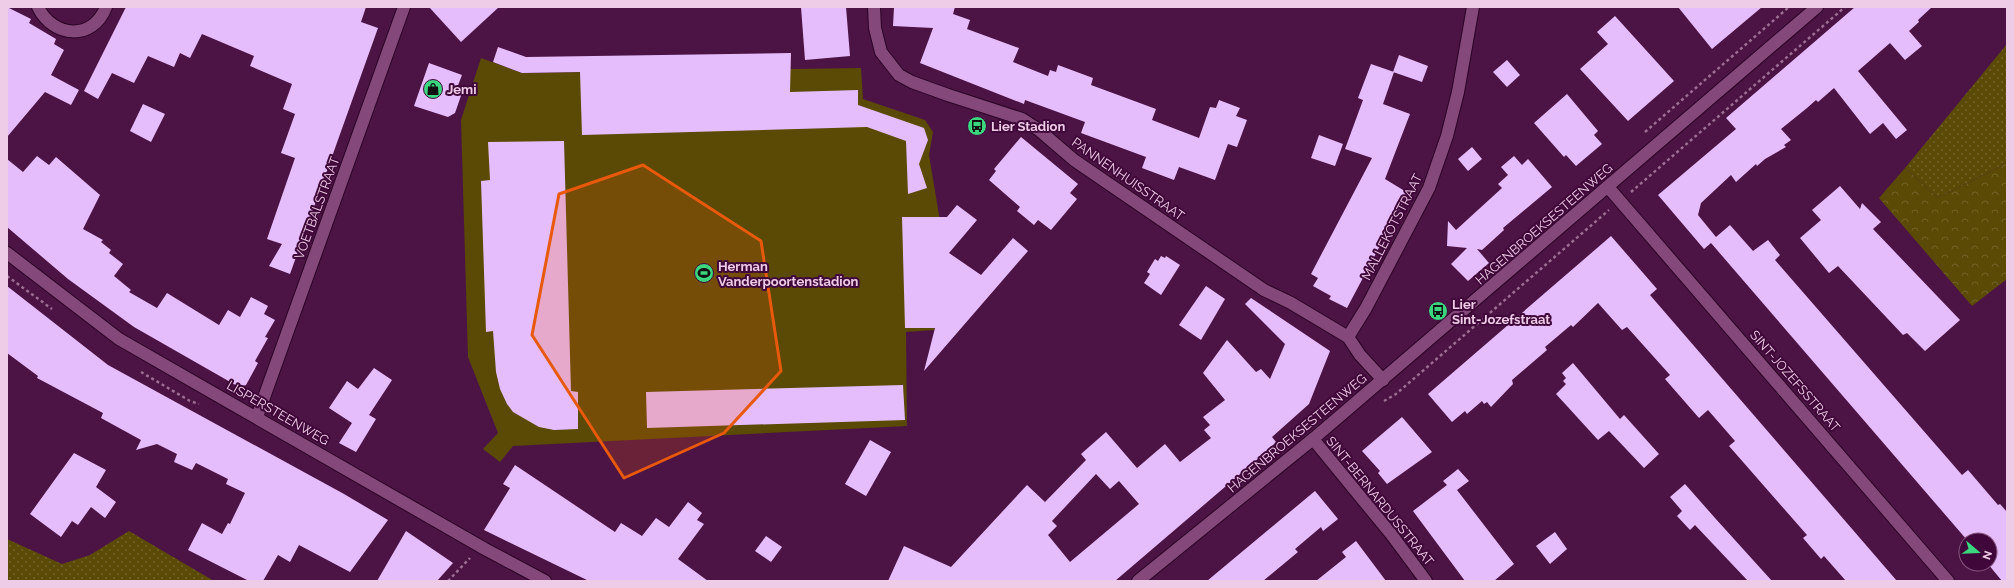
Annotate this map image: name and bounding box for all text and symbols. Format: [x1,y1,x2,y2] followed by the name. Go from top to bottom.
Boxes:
[422,78,444,100] shop icon: Jemi
[447,82,476,97] place label: Jemi
[966,115,988,137] bus stop icon: Lier Stadion
[991,119,1065,134] place label: Lier Stadion
[1069,135,1187,224] street label: PANNENHUISSTRAAT
[292,155,343,261] street label: VOETBALSTRAAT
[1472,160,1616,288] street label: HAGENBROEKSESTEENWEG
[1359,171,1425,283] street label: MALLEKOTSTRAAT
[718,259,859,289] place label: Herman Vanderpoortenstadion
[693,262,715,284] sports icon: Herman Vanderpoortenstadion
[1452,297,1550,327] place label: Lier Sint-Jozefstraat
[1427,300,1449,322] bus stop icon: Lier Sint-Jozefstraat
[1747,327,1843,435] street label: SINT-JOZEFSSTRAAT
[1225,371,1369,495] street label: HAGENBROEKSESTEENWEG
[224,378,332,448] street label: LISPERSTEENWEG
[1323,433,1437,569] street label: SINT-BERNARDUSSTRAAT
[1958,532,1998,572] north arrow
[1979,549,1994,561] text: N

